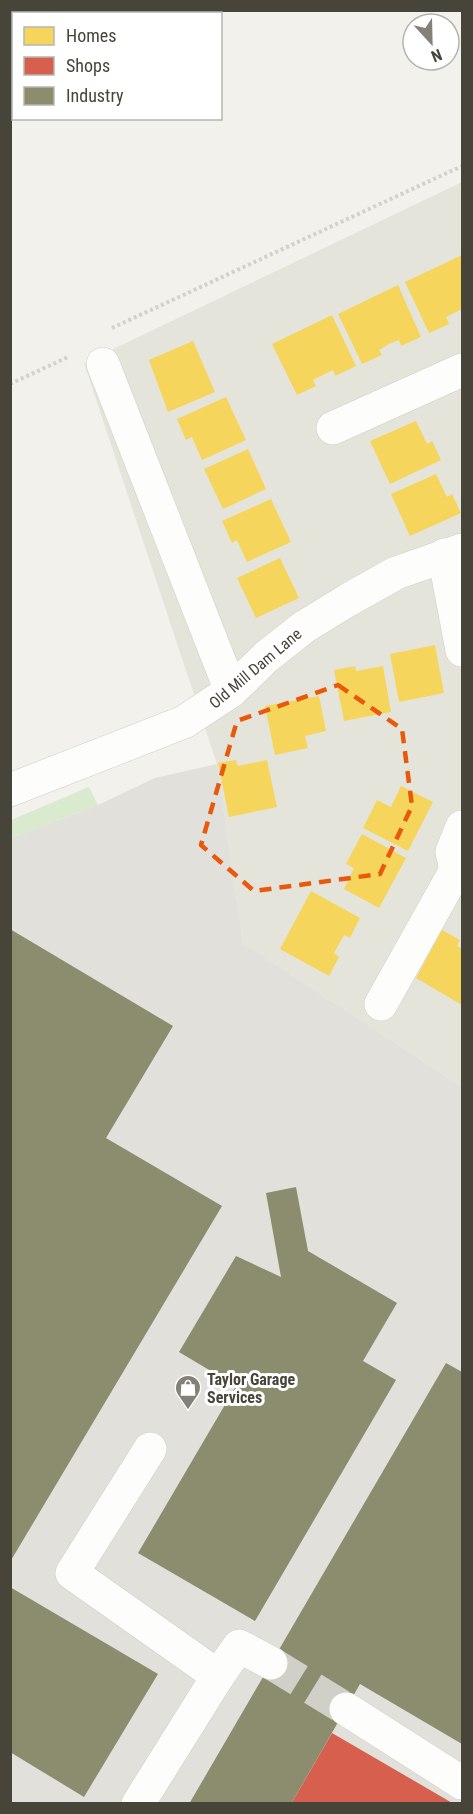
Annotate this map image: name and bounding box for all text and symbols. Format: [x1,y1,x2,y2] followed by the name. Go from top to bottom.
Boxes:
[12,12,222,120] legend
[401,12,461,72] north arrow
[66,25,116,46] text: Homes
[428,45,445,66] text: N
[66,55,110,76] text: Shops
[66,85,124,106] text: Industry
[205,624,305,713] street label: Old Mill Dam Lane
[207,1370,295,1407] place label: Taylor Garage Services
[173,1373,203,1411] shop icon: Taylor Garage Services

